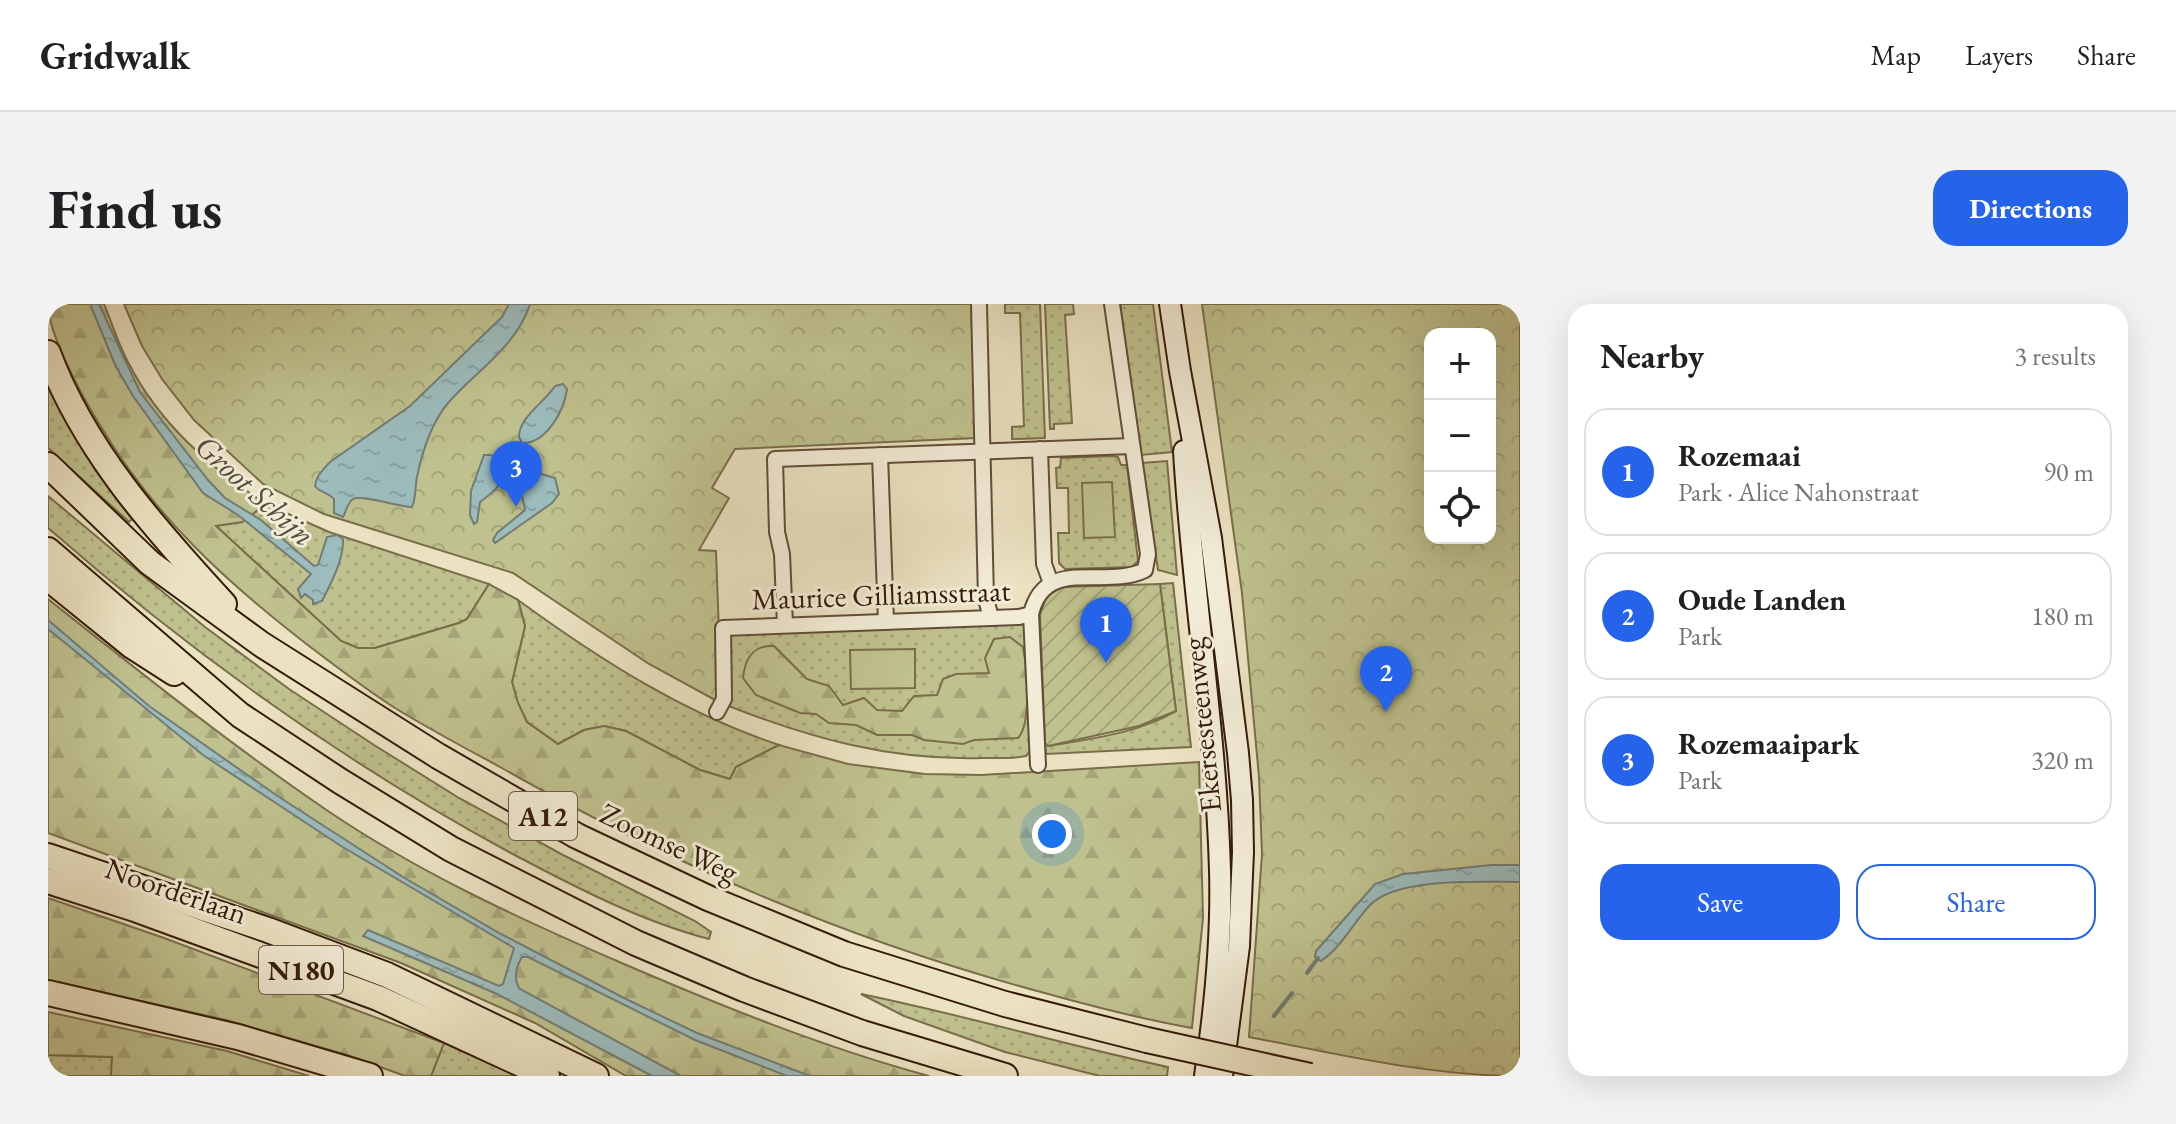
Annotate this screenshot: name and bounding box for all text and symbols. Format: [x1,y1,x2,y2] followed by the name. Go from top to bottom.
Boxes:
[40,31,190,80] text: Gridwalk
[1871,37,1921,73] text: Map
[1965,37,2033,73] text: Layers
[2077,37,2136,73] text: Share
[1933,170,2128,246] button: Directions
[48,172,222,245] text: Find us
[1424,328,1496,544] map controls
[1424,328,1496,400] button: +
[1600,334,1704,378] text: Nearby
[2015,339,2096,373] text: 3 results
[1424,400,1496,472] button: −
[186,425,324,555] water label: Groot Schijn
[1678,436,1801,475] text: Rozemaai
[490,441,542,507] pin: 3
[1621,455,1635,489] text: 1
[2044,455,2094,489] text: 90 m
[1424,472,1496,544] button: locate
[1678,475,1919,509] text: Park · Alice Nahonstraat
[751,570,1012,619] street label: Maurice Gilliamsstraat
[1678,580,1846,619] text: Oude Landen
[1080,597,1132,663] pin: 1
[1621,599,1635,633] text: 2
[2031,599,2094,633] text: 180 m
[1678,619,1722,653] text: Park
[1173,635,1230,815] street label: Ekersesteenweg
[1360,646,1412,712] pin: 2
[1678,724,1859,763] text: Rozemaaipark
[1621,743,1635,777] text: 3
[2031,743,2094,777] text: 320 m
[1678,763,1722,797] text: Park
[509,792,577,840] road number: A12
[594,794,745,892] street label: Zoomse Weg
[1032,814,1072,854] your location
[100,848,252,933] street label: Noorderlaan
[1600,864,1840,940] button: Save
[1856,864,2096,940] button: Share
[259,946,343,994] road number: N180

